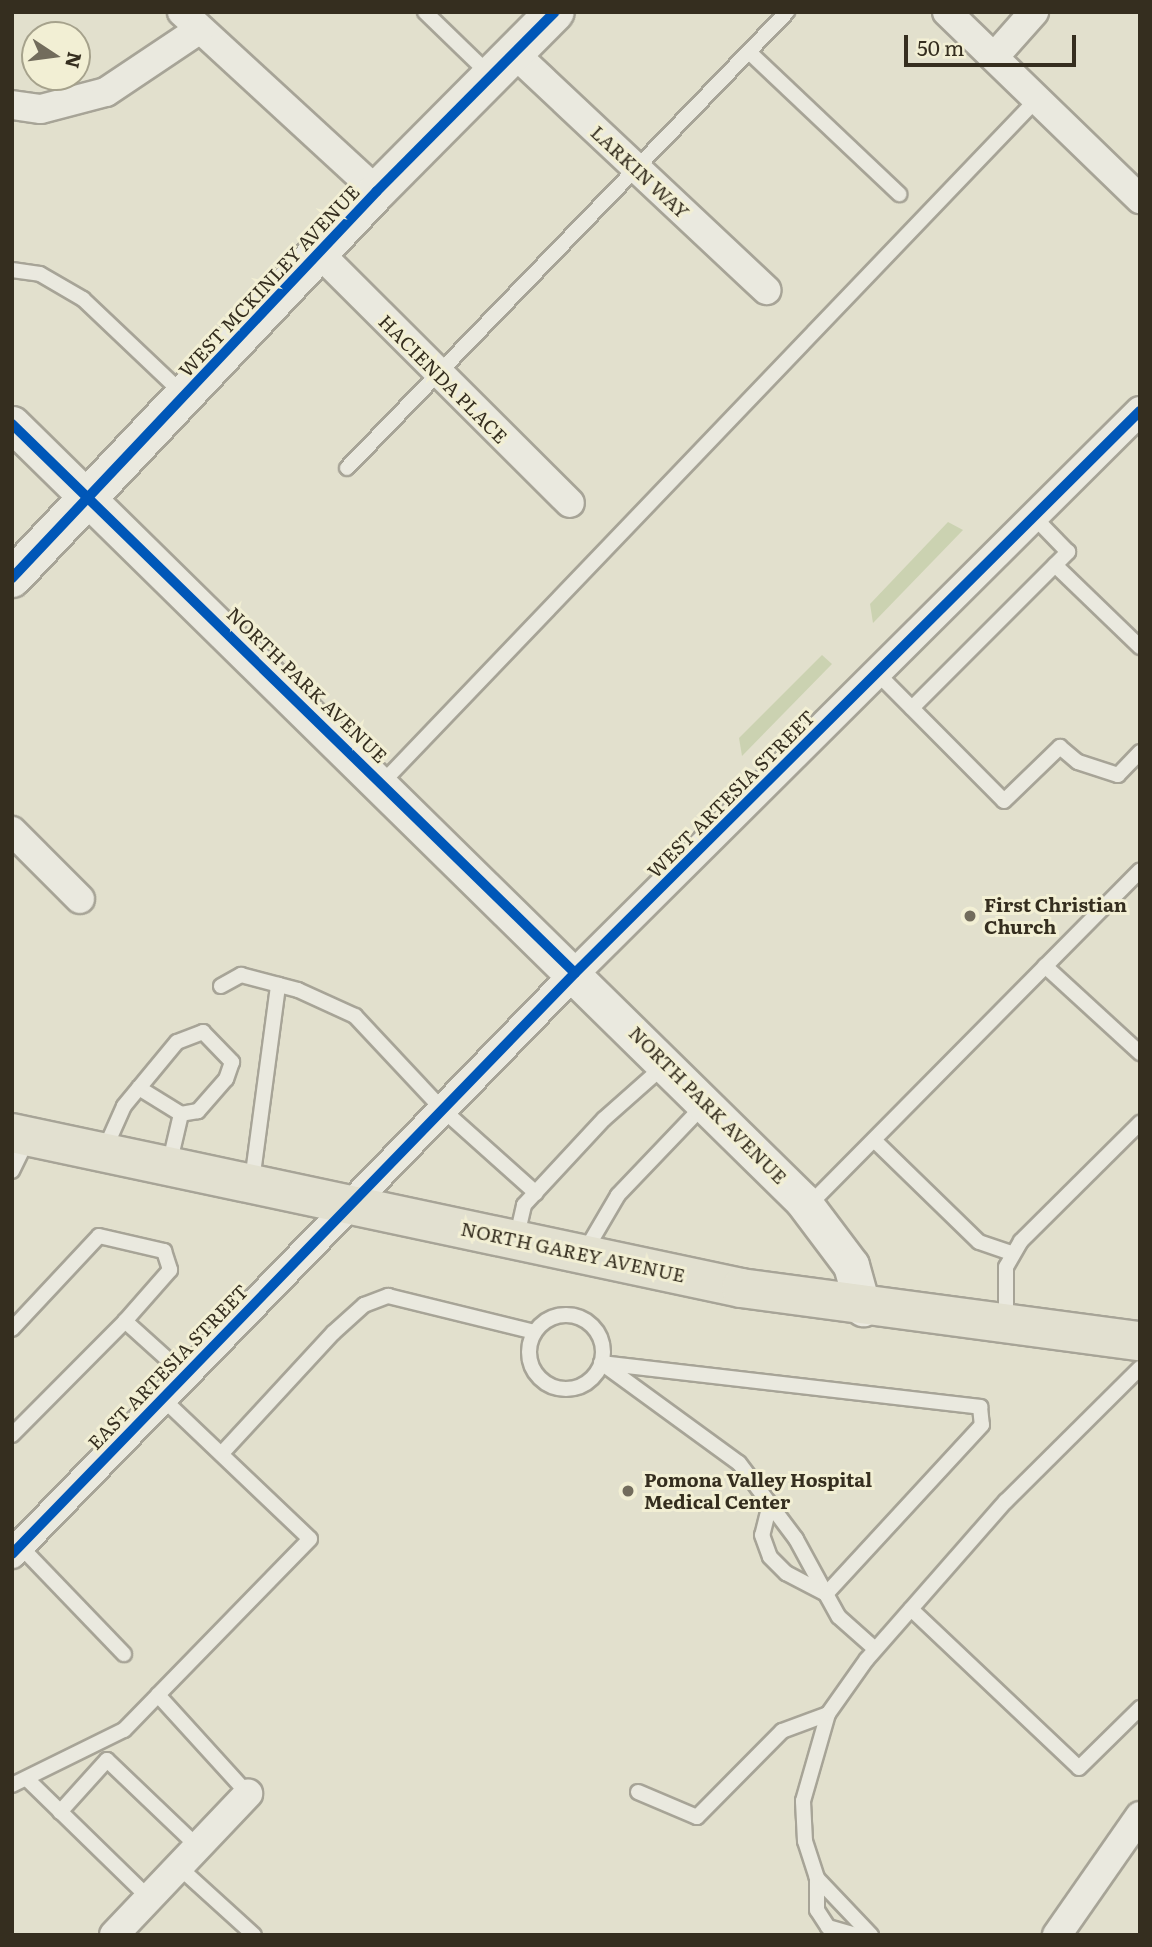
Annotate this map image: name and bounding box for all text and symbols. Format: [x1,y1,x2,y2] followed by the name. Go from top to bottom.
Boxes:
[21,21,91,91] north arrow
[907,21,1078,65] scale bar
[917,31,964,62] text: 50 m
[59,49,90,71] text: N
[586,121,694,223] street label: LARKIN WAY
[174,180,364,382] street label: WEST MCKINLEY AVENUE
[374,310,512,448] street label: HACIENDA PLACE
[222,603,392,767] street label: NORTH PARK AVENUE
[643,706,819,882] street label: WEST ARTESIA STREET
[984,894,1127,938] place label: First Christian Church
[962,908,978,924] marker: First Christian Church
[624,1021,792,1189] street label: NORTH PARK AVENUE
[459,1217,687,1287] street label: NORTH GAREY AVENUE
[83,1280,253,1454] street label: EAST ARTESIA STREET
[644,1469,872,1513] place label: Pomona Valley Hospital Medical Center
[618,1481,638,1501] marker: Pomona Valley Hospital Medical Center

